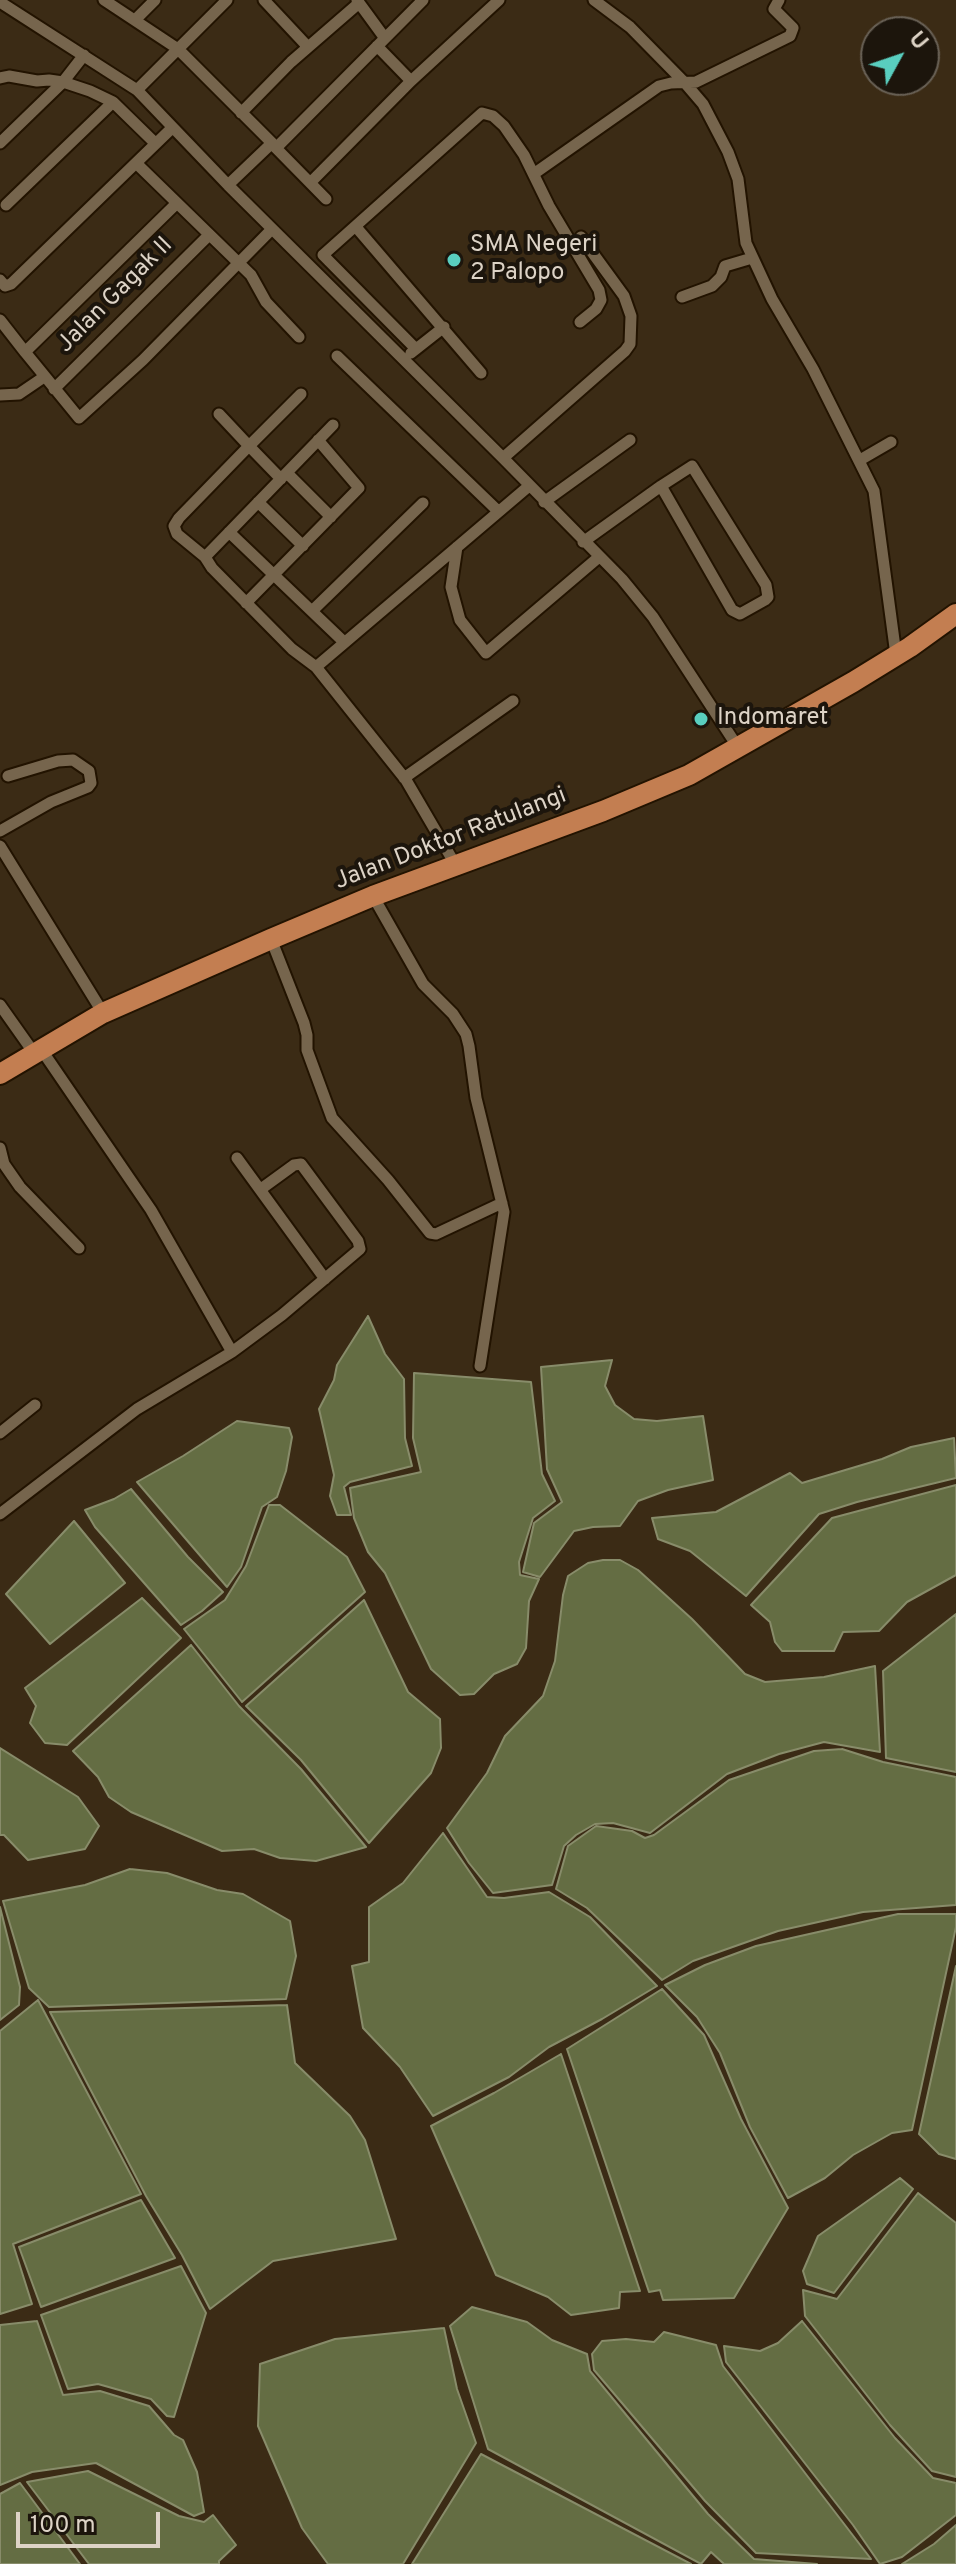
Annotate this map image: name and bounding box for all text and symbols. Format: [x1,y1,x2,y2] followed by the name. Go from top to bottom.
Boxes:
[860,16,940,96] north arrow
[902,27,933,56] text: U
[52,232,180,360] street label: Jalan Gagak II
[470,232,597,288] place label: SMA Negeri 2 Palopo
[445,251,463,269] marker: SMA Negeri 2 Palopo
[717,705,828,733] place label: Indomaret
[692,710,710,728] marker: Indomaret
[331,782,571,898] street label: Jalan Doktor Ratulangi
[20,2496,164,2546] scale bar
[30,2511,96,2541] text: 100 m

